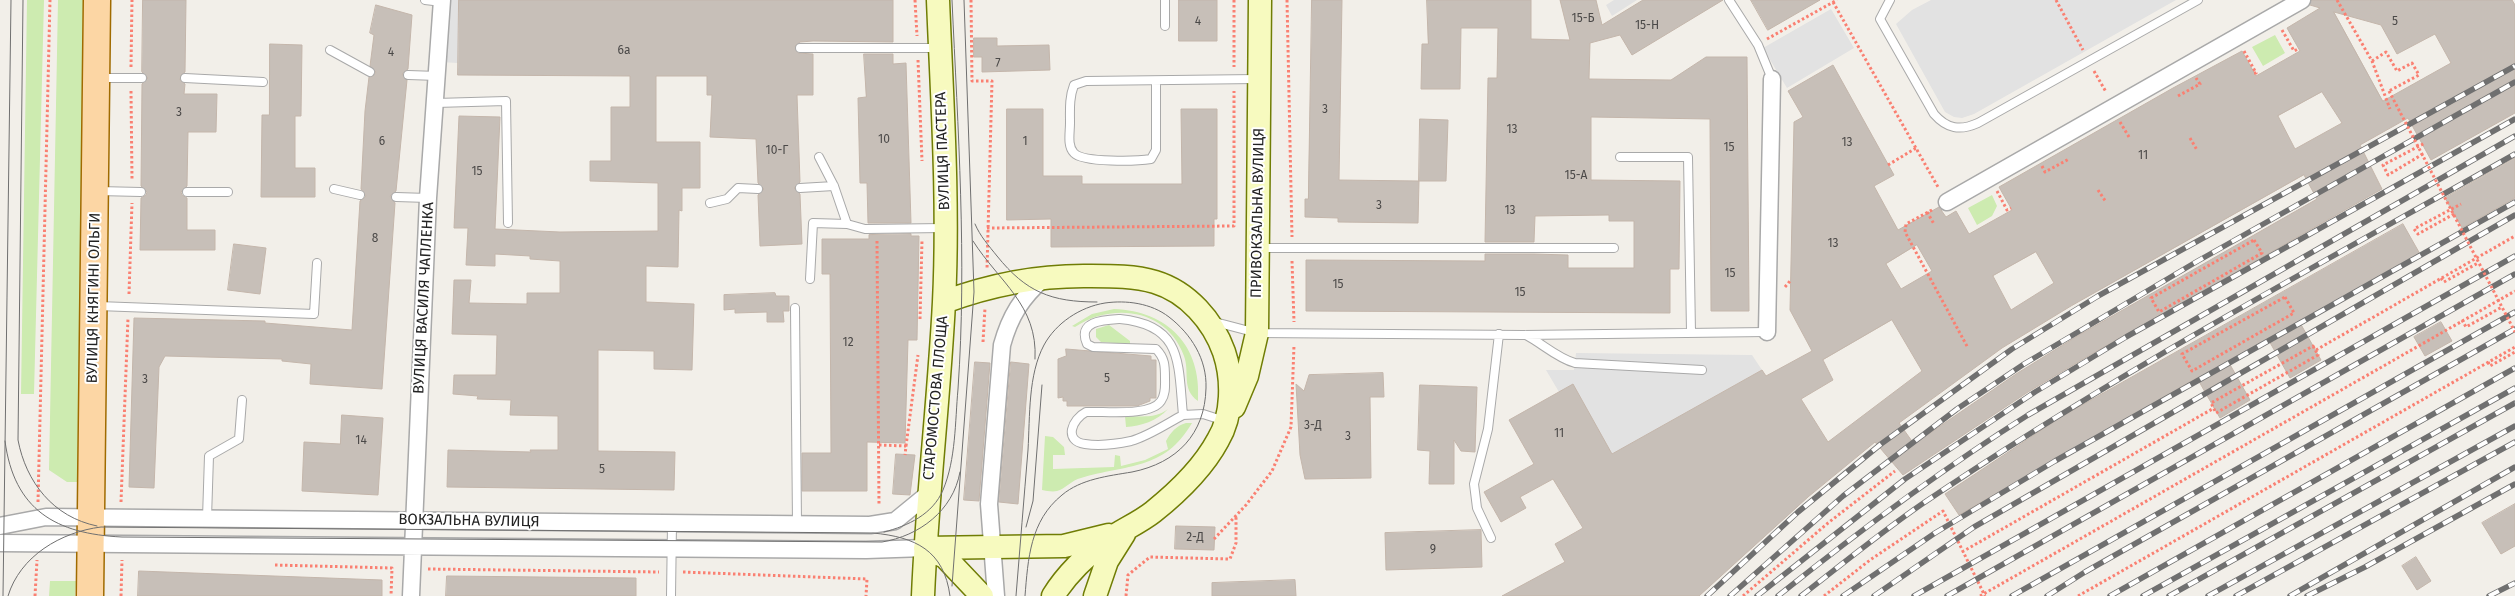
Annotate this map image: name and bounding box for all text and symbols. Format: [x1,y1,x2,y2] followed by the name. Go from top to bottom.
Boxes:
[1572,12,1594,26] house number: 15-Б
[1195,15,1201,29] house number: 4
[2392,15,2398,29] house number: 5
[1635,19,1659,33] house number: 15-Н
[618,44,630,58] house number: 6а
[388,46,394,60] house number: 4
[995,57,1001,71] house number: 7
[932,91,954,211] street label: ВУЛИЦЯ ПАСТЕРА
[1322,103,1328,117] house number: 3
[176,106,182,120] house number: 3
[1506,123,1518,137] house number: 13
[1248,128,1268,298] street label: ПРИВОКЗАЛЬНА ВУЛИЦЯ
[878,133,890,147] house number: 10
[379,135,385,149] house number: 6
[1022,135,1028,149] house number: 1
[1841,136,1853,150] house number: 13
[1723,141,1735,155] house number: 15
[766,144,788,158] house number: 10-Г
[2138,149,2148,163] house number: 11
[471,165,483,179] house number: 15
[1565,169,1587,183] house number: 15-А
[1376,199,1382,213] house number: 3
[410,202,438,394] street label: ВУЛИЦЯ ВАСИЛЯ ЧАПЛЕНКА
[1504,204,1516,218] house number: 13
[84,212,104,384] street label: ВУЛИЦЯ КНЯГИНІ ОЛЬГИ
[372,232,378,246] house number: 8
[1827,237,1839,251] house number: 13
[1724,267,1736,281] house number: 15
[1332,278,1344,292] house number: 15
[1514,286,1526,300] house number: 15
[920,315,952,481] street label: СТАРОМОСТОВА ПЛОЩА
[842,336,854,350] house number: 12
[1104,372,1110,386] house number: 5
[142,373,148,387] house number: 3
[1304,419,1322,433] house number: 3-Д
[1554,427,1564,441] house number: 11
[1345,430,1351,444] house number: 3
[355,434,367,448] house number: 14
[599,463,605,477] house number: 5
[398,511,540,531] street label: ВОКЗАЛЬНА ВУЛИЦЯ
[1186,531,1204,545] house number: 2-Д
[1430,543,1436,557] house number: 9

